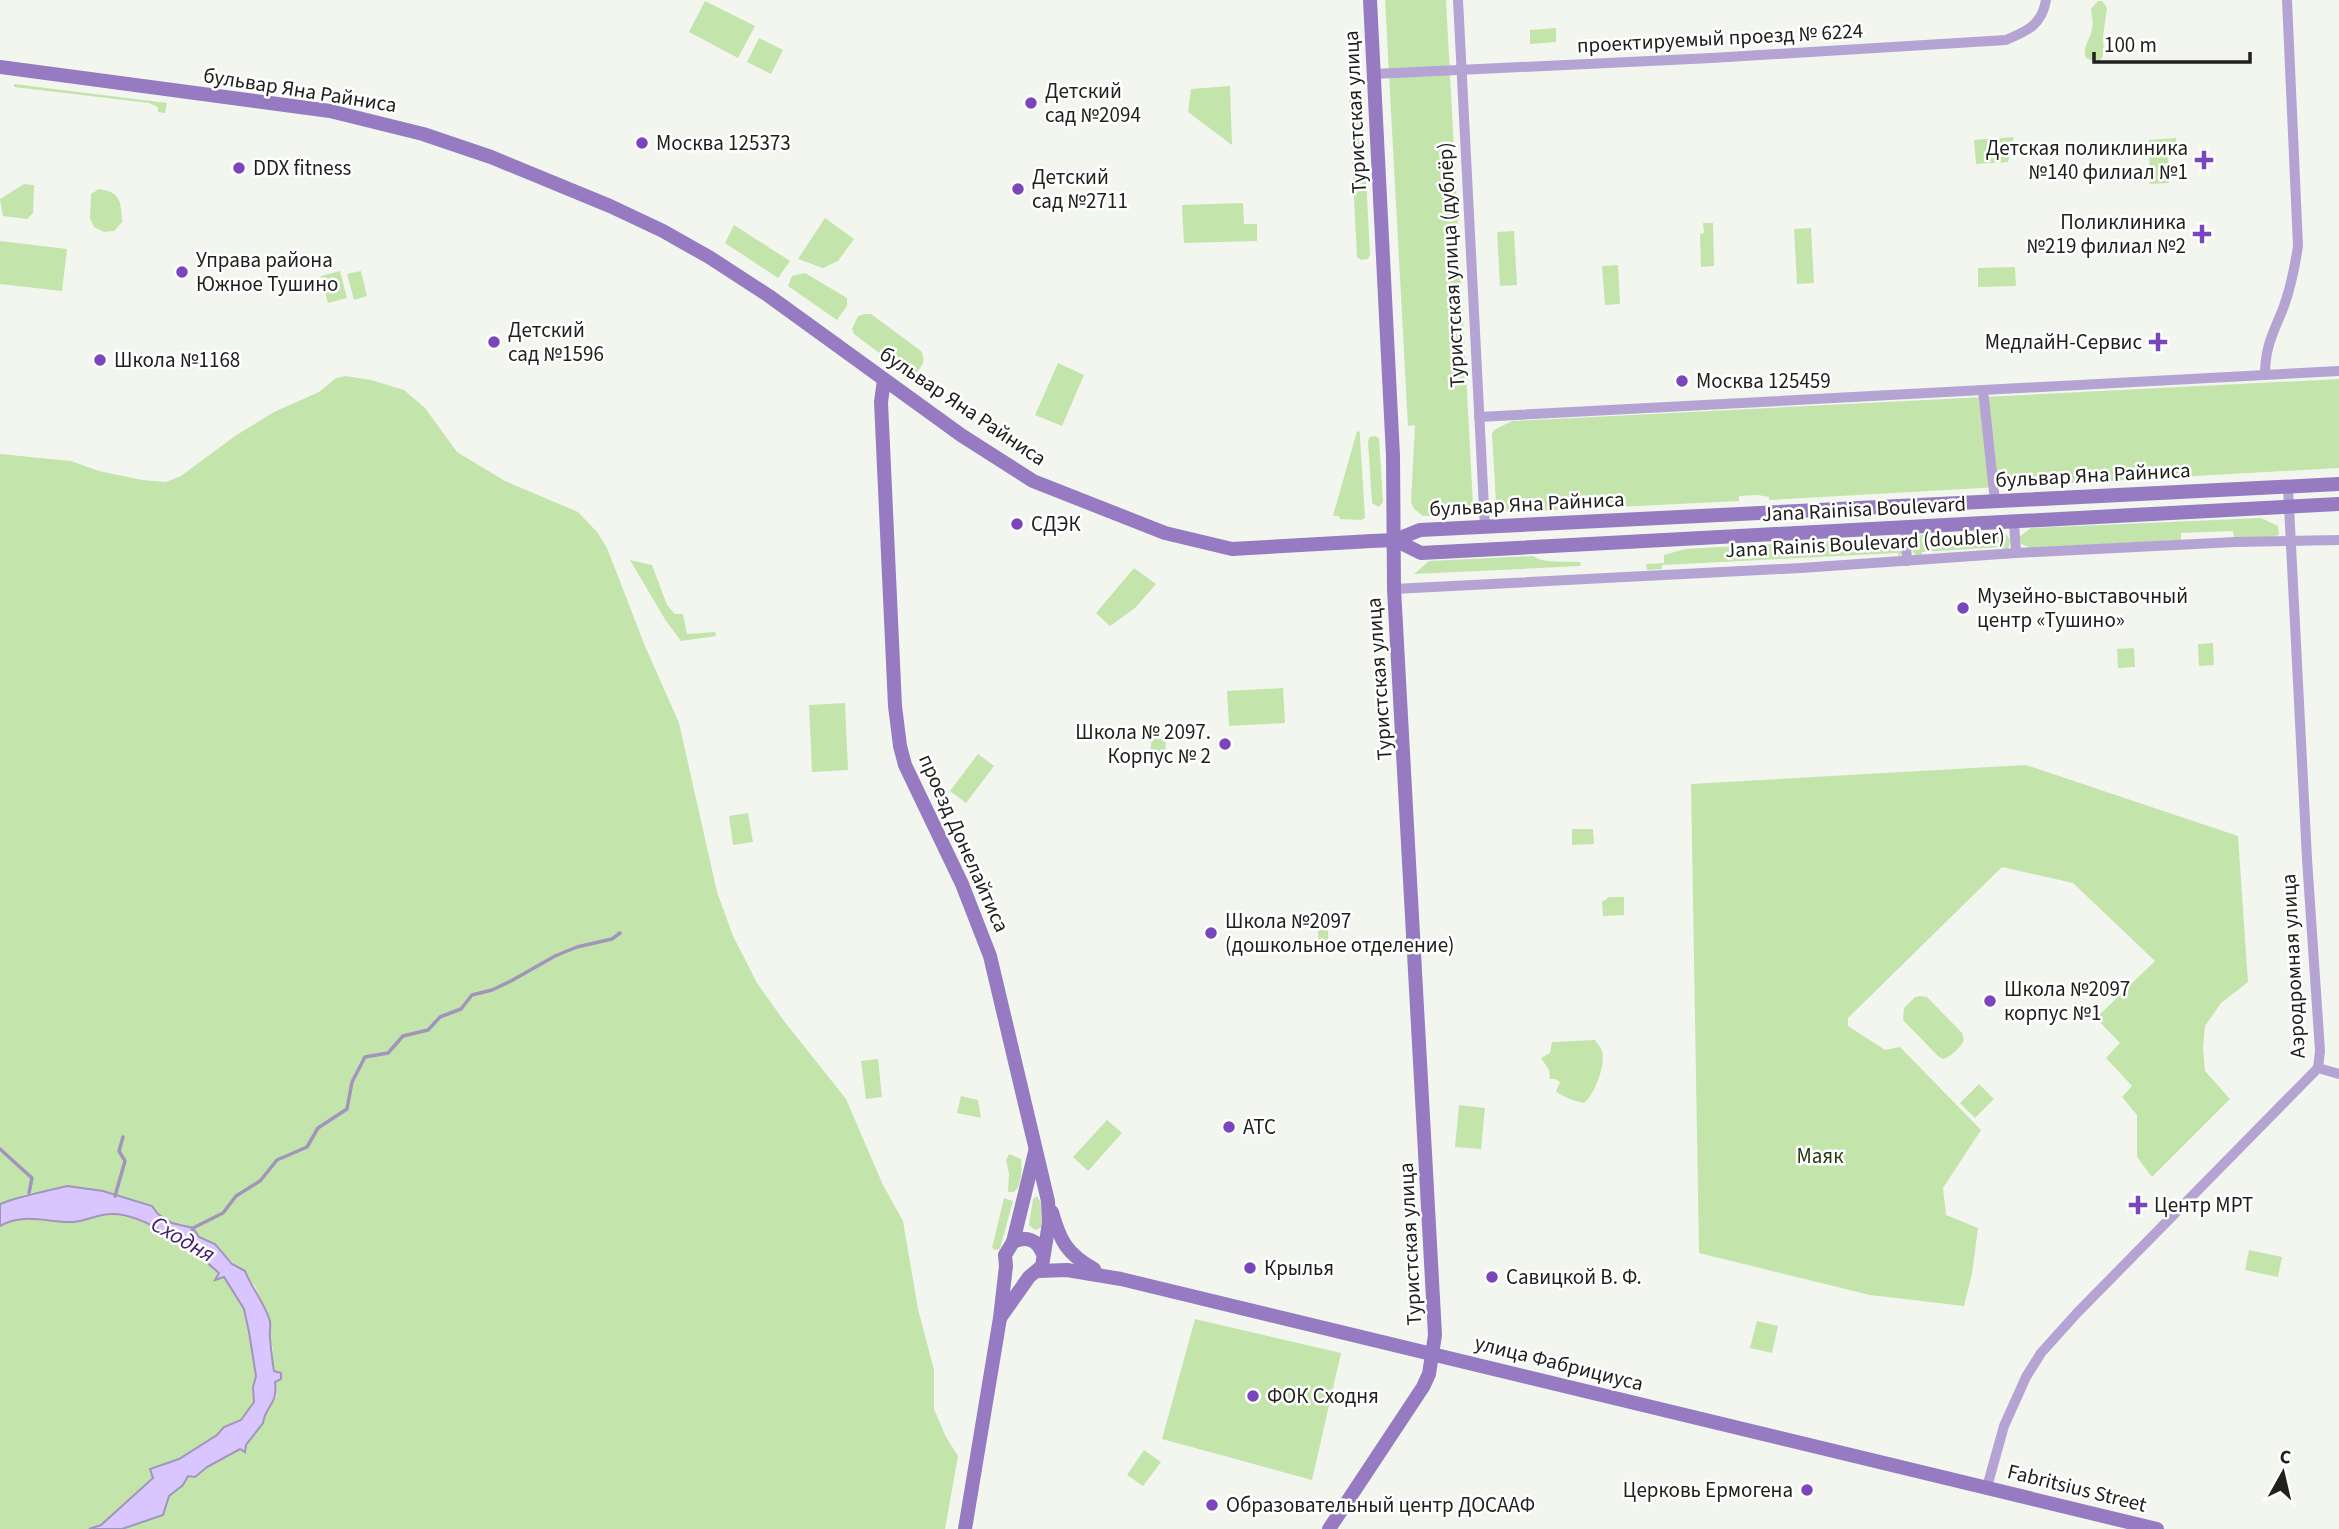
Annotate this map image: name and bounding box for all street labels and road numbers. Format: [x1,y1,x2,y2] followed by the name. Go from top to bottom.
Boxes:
[1576,16,1864,60] street label: проектируемый проезд № 6224
[1336,30,1374,194] street label: Туристская улица
[201,60,399,120] street label: бульвар Яна Райниса
[1430,142,1472,388] street label: Туристская улица (дублёр)
[874,339,1052,473] street label: бульвар Яна Райниса
[1995,455,2191,495] street label: бульвар Яна Райниса
[1429,484,1625,524] street label: бульвар Яна Райниса
[1761,489,1967,529] street label: Jana Rainisa Boulevard
[1724,521,2006,565] street label: Jana Rainis Boulevard (doubler)
[1358,597,1400,761] street label: Туристская улица
[911,749,1017,937] street label: проезд Донелайтиса
[2273,873,2313,1059] street label: Аэродромная улица
[1391,1162,1429,1326] street label: Туристская улица
[1471,1328,1647,1398] street label: улица Фабрициуса
[2004,1456,2150,1520] street label: Fabritsius Street

